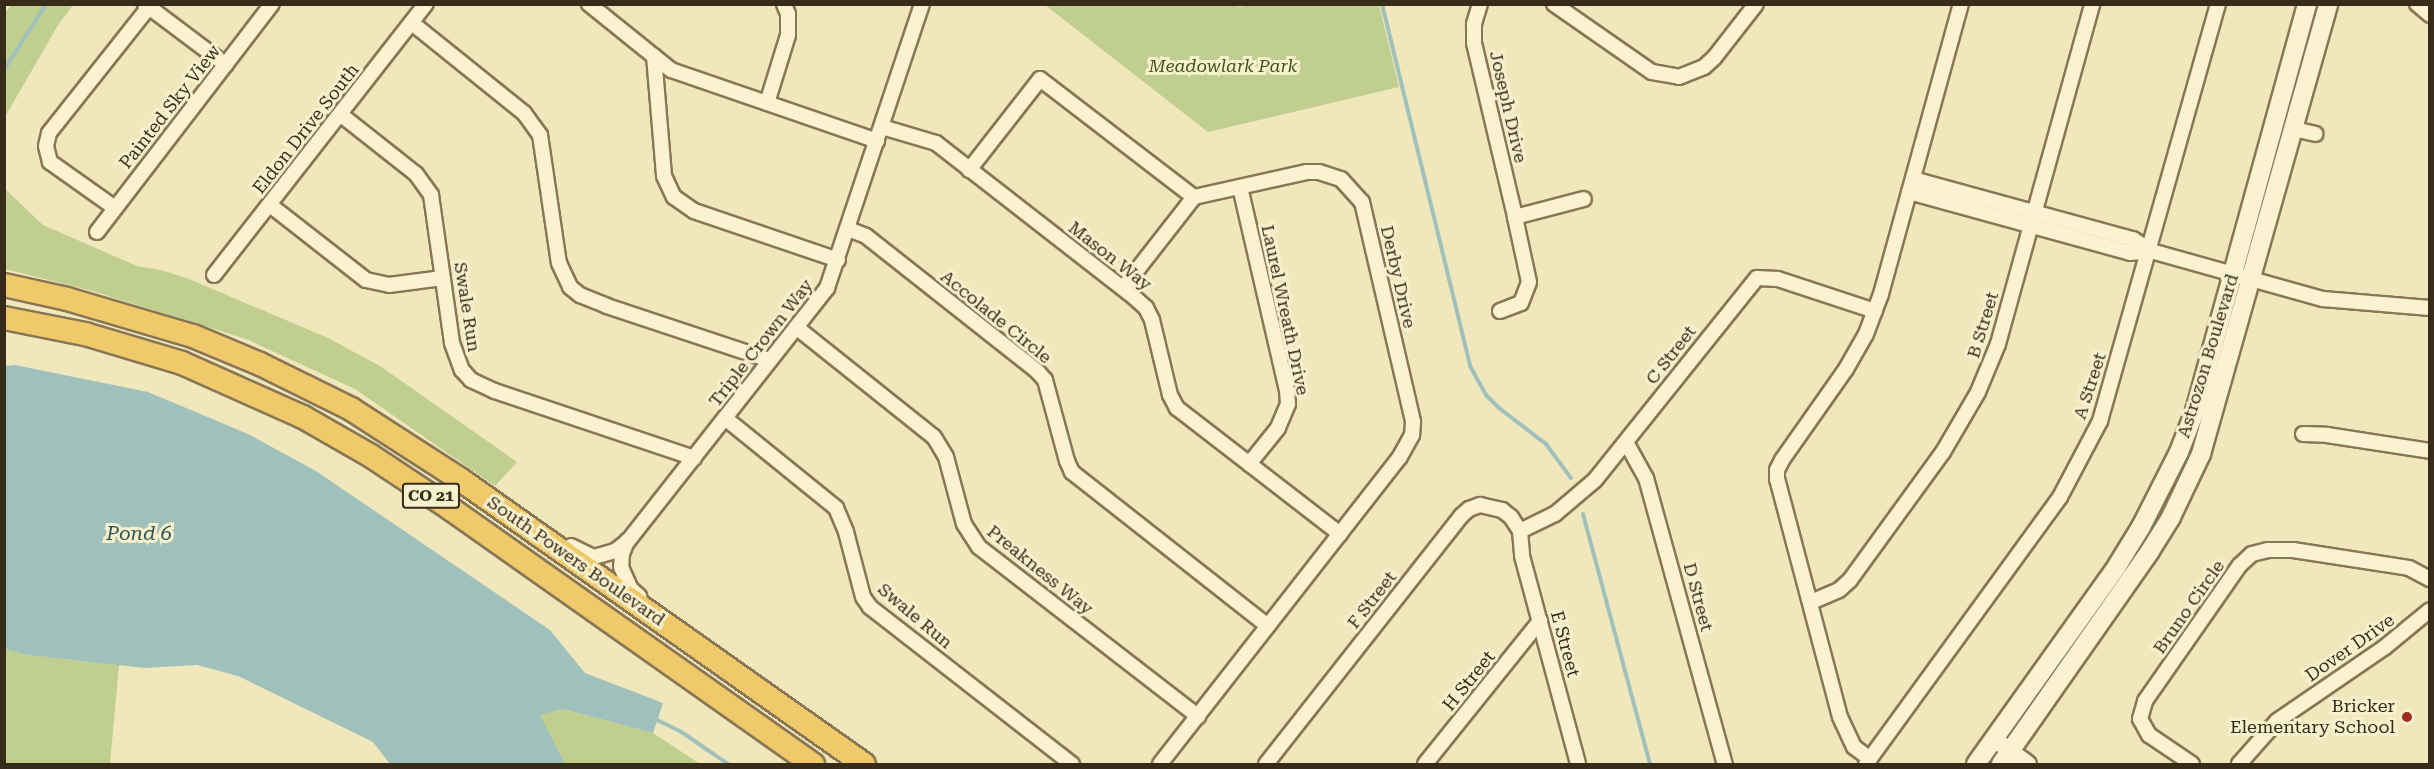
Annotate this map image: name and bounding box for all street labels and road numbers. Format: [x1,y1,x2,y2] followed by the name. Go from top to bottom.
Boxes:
[115,41,225,173] street label: Painted Sky View
[1485,49,1531,165] street label: Joseph Drive
[248,60,364,198] street label: Eldon Drive South
[1064,217,1156,295] street label: Mason Way
[1256,223,1314,397] street label: Laurel Wreath Drive
[1376,224,1420,330] street label: Derby Drive
[449,261,485,353] street label: Swale Run
[936,266,1056,368] street label: Accolade Circle
[2173,271,2243,441] street label: Astrozon Boulevard
[704,275,818,411] street label: Triple Crown Way
[1963,289,2003,361] street label: B Street
[1641,321,1701,389] street label: C Street
[2069,350,2111,422] street label: A Street
[401,483,461,509] road number: CO 21
[483,491,669,631] street label: South Powers Boulevard
[983,521,1097,619] street label: Preakness Way
[2149,556,2229,658] street label: Bruno Circle
[1678,560,1718,634] street label: D Street
[1343,567,1401,633] street label: F Street
[873,579,957,653] street label: Swale Run
[1546,609,1584,679] street label: E Street
[2301,609,2399,687] street label: Dover Drive
[1438,647,1500,715] street label: H Street

